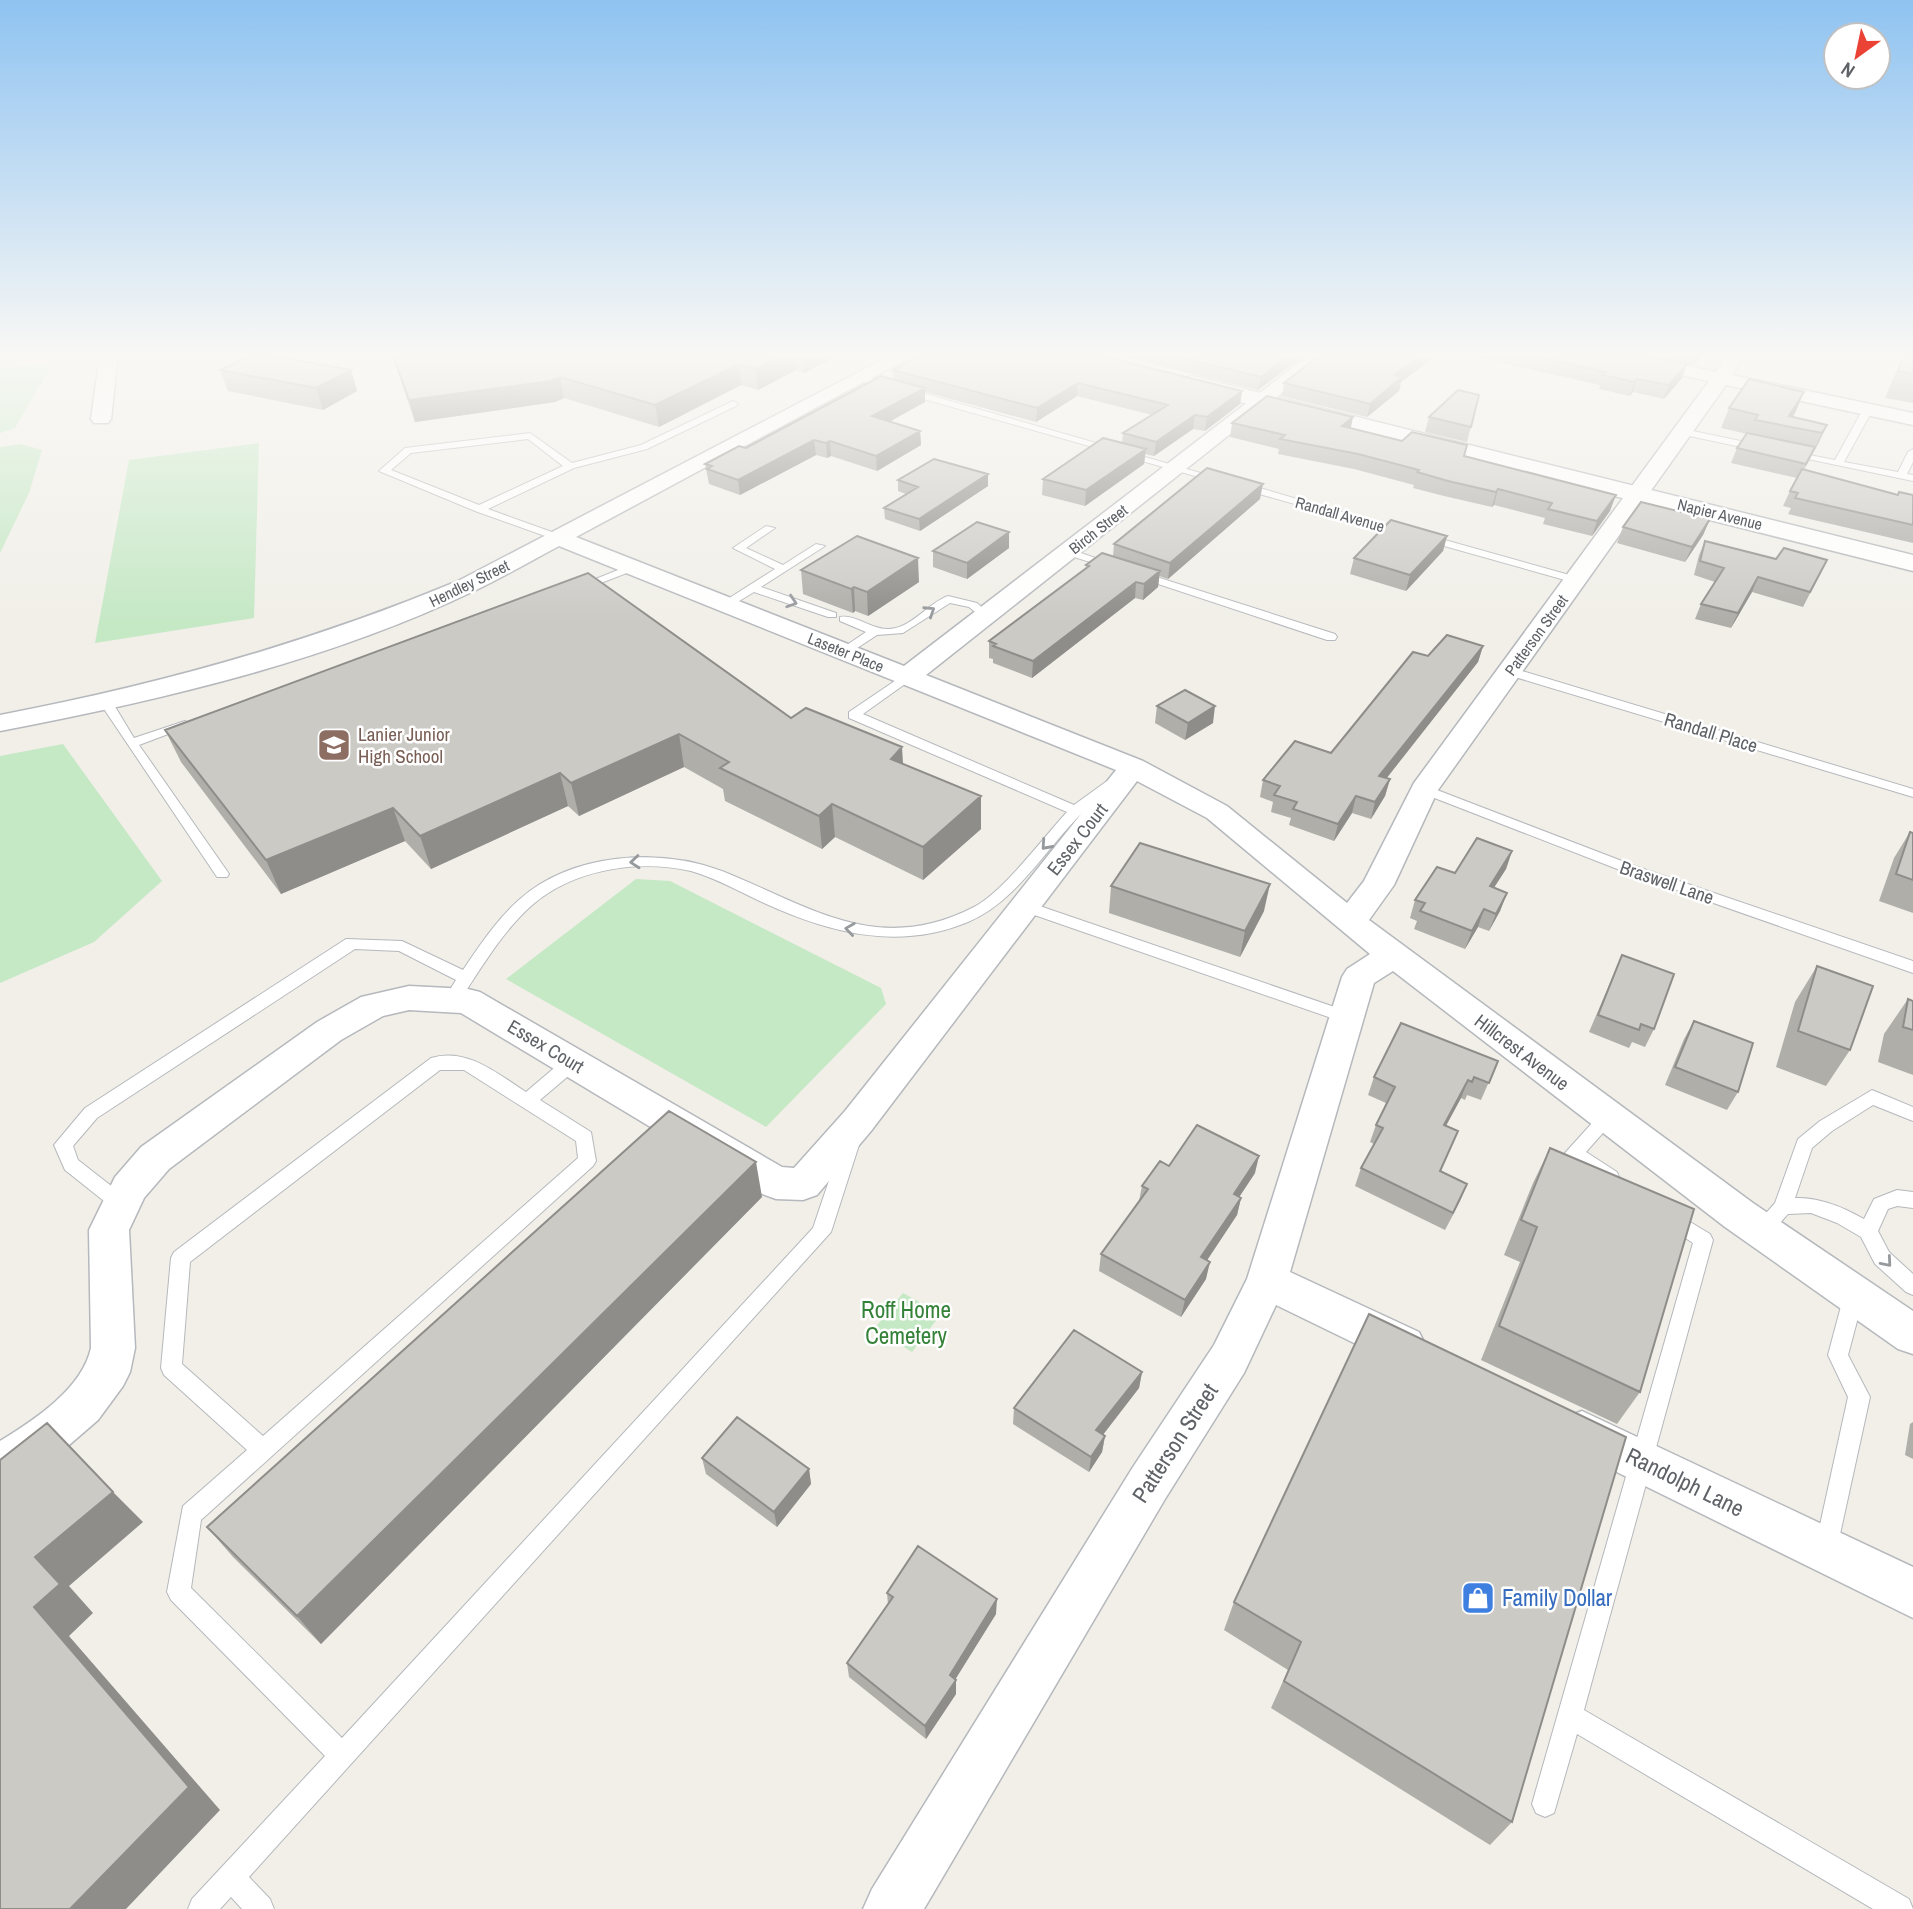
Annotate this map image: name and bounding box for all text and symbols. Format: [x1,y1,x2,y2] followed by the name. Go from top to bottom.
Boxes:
[1822,21,1892,91] north arrow
[1836,56,1860,84] text: N
[1293,491,1387,537] street label: Randall Avenue
[1675,493,1765,535] street label: Napier Avenue
[1064,499,1132,559] street label: Birch Street
[425,554,513,612] street label: Hendley Street
[1499,590,1573,680] street label: Patterson Street
[786,593,798,608] one-way arrow
[922,606,935,619] one-way arrow
[805,627,887,677] street label: Laseter Place
[1661,706,1761,758] street label: Randall Place
[358,721,451,769] place label: Lanier Junior High School
[315,726,353,764] school or university icon: Lanier Junior High School
[1041,797,1114,880] street label: Essex Court
[1041,837,1054,850] one-way arrow
[629,854,640,869] one-way arrow
[1617,854,1717,910] street label: Braswell Lane
[844,922,855,937] one-way arrow
[1469,1008,1575,1096] street label: Hillcrest Avenue
[503,1013,590,1079] street label: Essex Court
[1879,1253,1891,1266] one-way arrow
[861,1294,951,1351] park label: Roff Home Cemetery
[1124,1377,1225,1508] street label: Patterson Street
[1621,1440,1750,1524] street label: Randolph Lane
[1459,1579,1497,1617] shop icon: Family Dollar
[1502,1582,1613,1613] place label: Family Dollar

